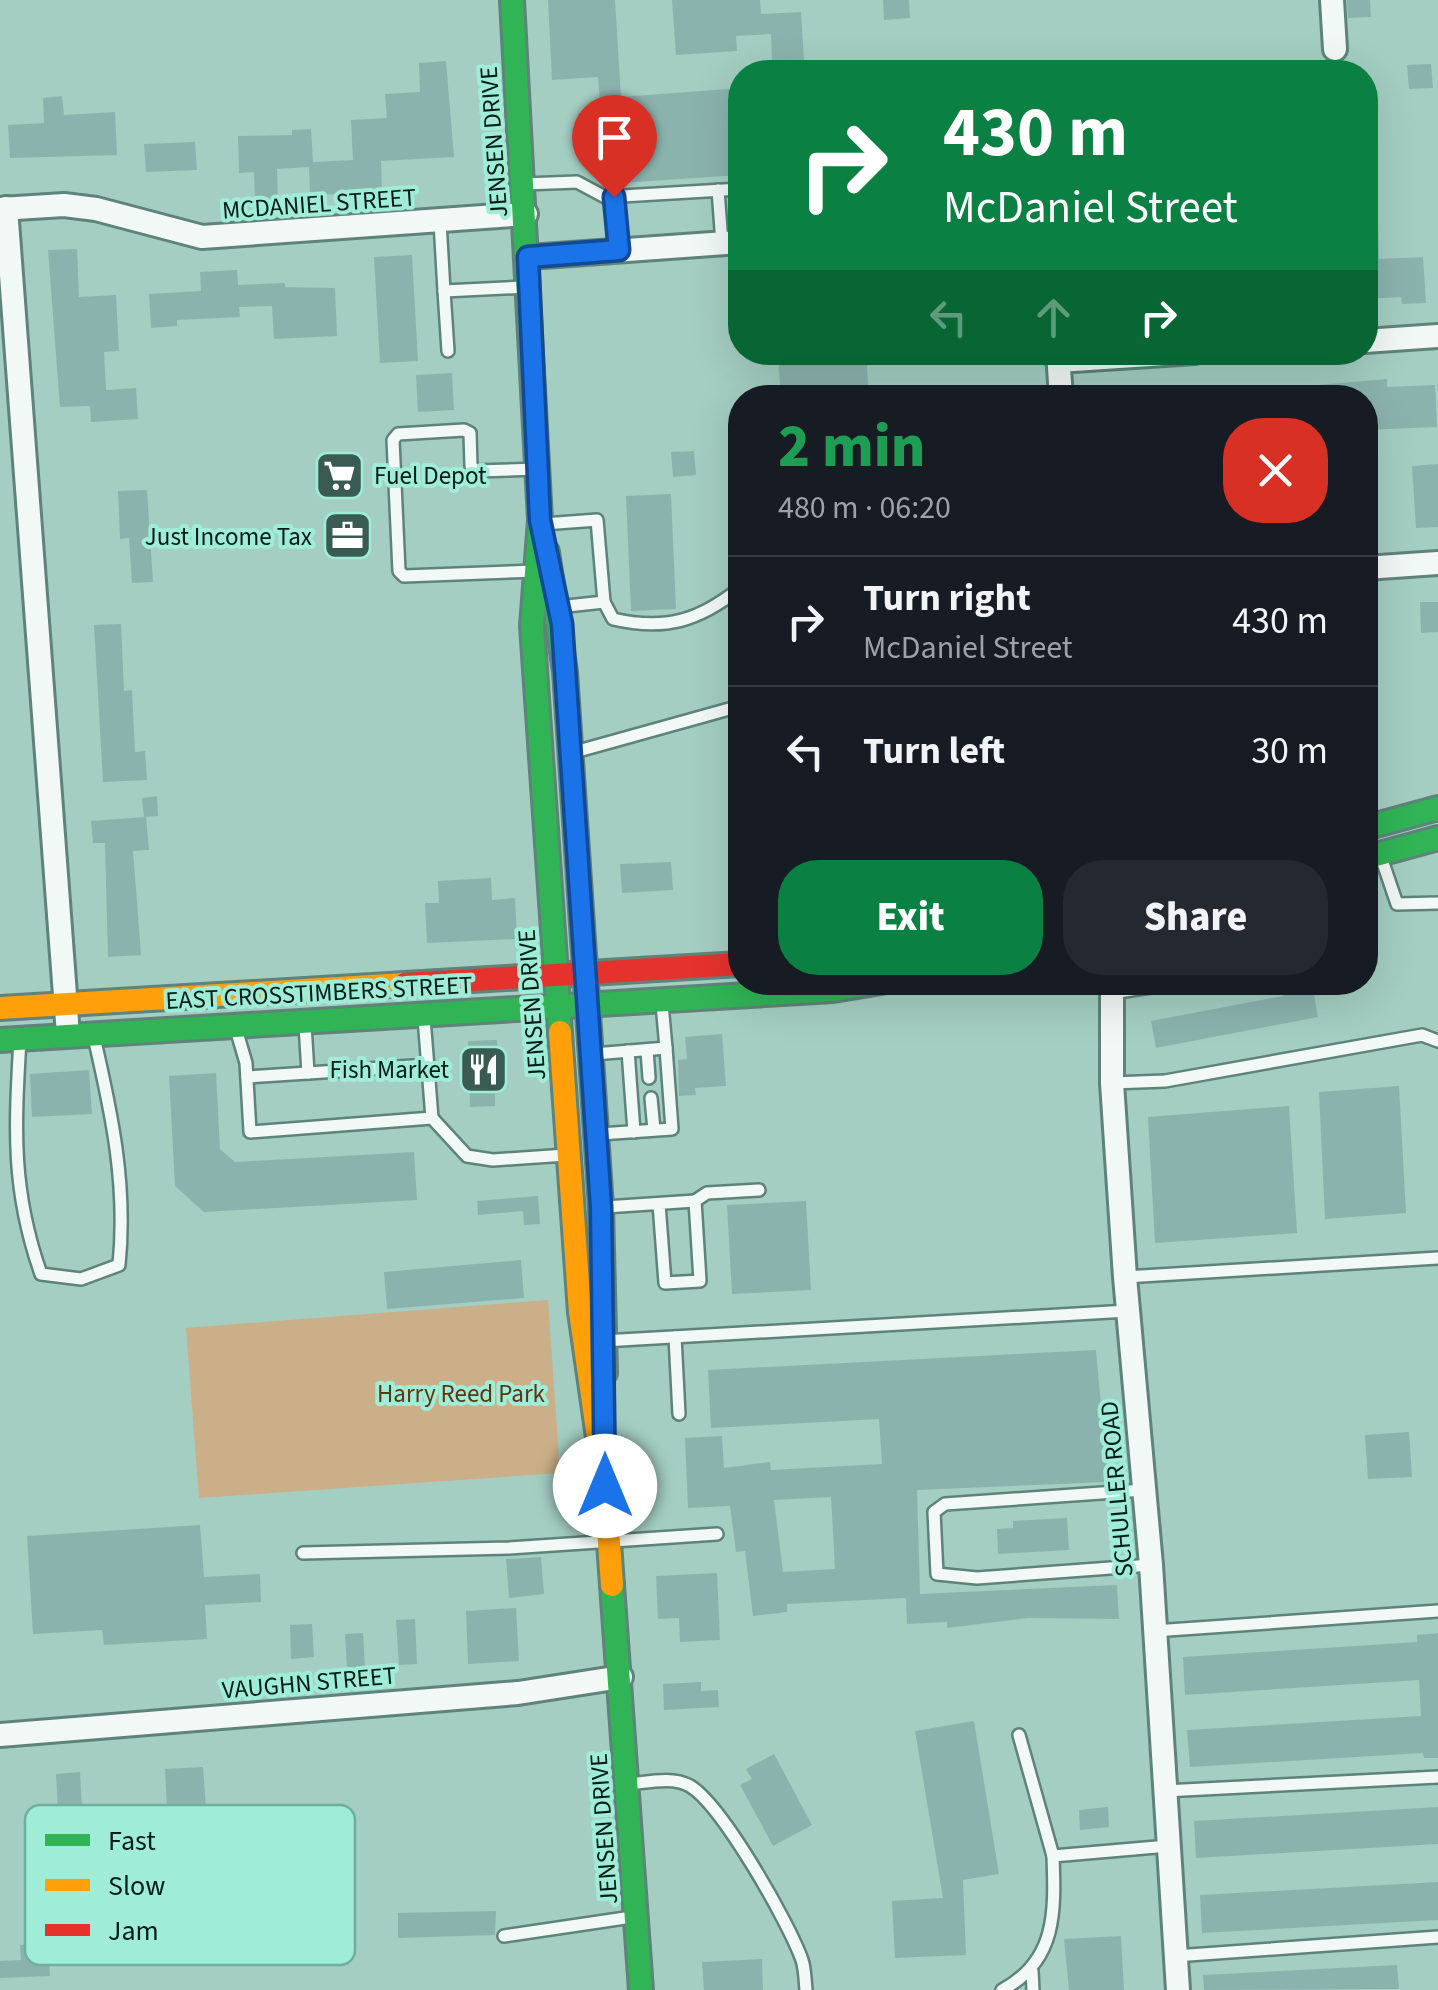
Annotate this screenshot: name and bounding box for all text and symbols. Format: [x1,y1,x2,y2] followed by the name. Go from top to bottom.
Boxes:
[471,65,517,219] street label: JENSEN DRIVE
[943,83,1128,183] text: 430 m
[572,95,657,198] pin
[778,100,908,230] icon: right
[587,110,642,165] icon: arrive
[943,176,1238,240] text: McDaniel Street
[221,179,417,229] street label: MCDANIEL STREET
[921,290,976,345] icon: left
[1026,290,1081,345] icon: ahead
[1131,290,1186,345] icon: right
[778,405,925,490] text: 2 min
[1223,418,1328,523] button: close
[313,449,365,501] supermarket icon: Fuel Depot
[374,458,487,494] place label: Fuel Depot
[778,485,951,531] text: 480 m · 06:20
[321,510,373,562] office icon: Just Income Tax
[145,519,312,555] place label: Just Income Tax
[863,571,1031,625] text: Turn right
[778,594,833,649] icon: right
[1232,594,1328,648] text: 430 m
[863,625,1073,671] text: McDaniel Street
[778,724,833,779] icon: left
[863,724,1005,778] text: Turn left
[1251,724,1328,778] text: 30 m
[778,860,1043,975] button: Exit
[1063,860,1328,975] button: Share
[509,928,555,1082] street label: JENSEN DRIVE
[165,967,474,1019] street label: EAST CROSSTIMBERS STREET
[458,1043,510,1095] restaurant icon: Fish Market
[329,1052,450,1088] place label: Fish Market
[377,1376,546,1412] park label: Harry Reed Park
[1091,1400,1143,1578] street label: SCHULLER ROAD
[553,1434,657,1538] position arrow
[220,1657,398,1709] street label: VAUGHN STREET
[581,1752,627,1906] street label: JENSEN DRIVE
[25,1805,355,1965] legend
[108,1821,156,1861] text: Fast
[108,1866,165,1906] text: Slow
[108,1911,159,1951] text: Jam

